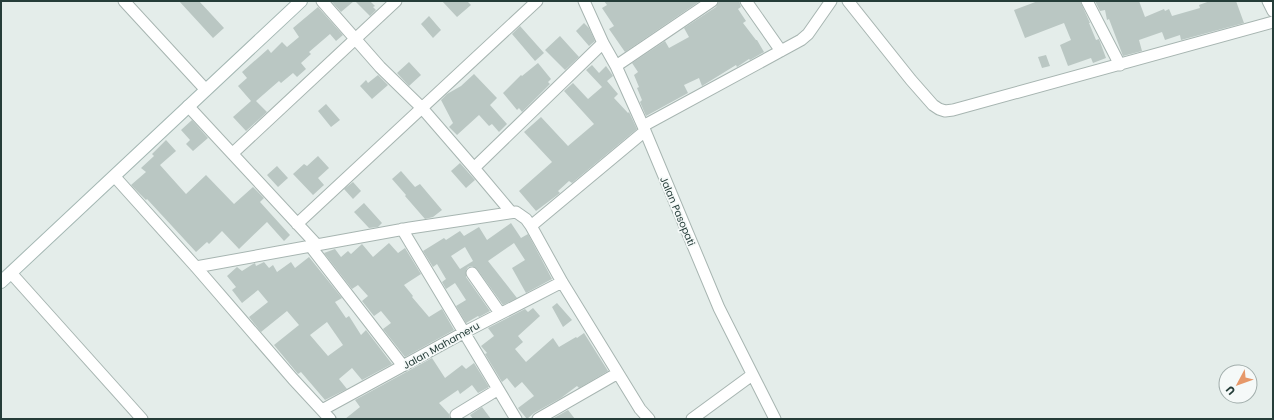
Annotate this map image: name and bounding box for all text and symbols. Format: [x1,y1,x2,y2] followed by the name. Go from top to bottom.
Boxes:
[656,174,699,248] street label: Jalan Pasopati
[400,318,482,373] street label: Jalan Mahameru
[1218,364,1258,404] north arrow
[1222,382,1239,399] text: U

